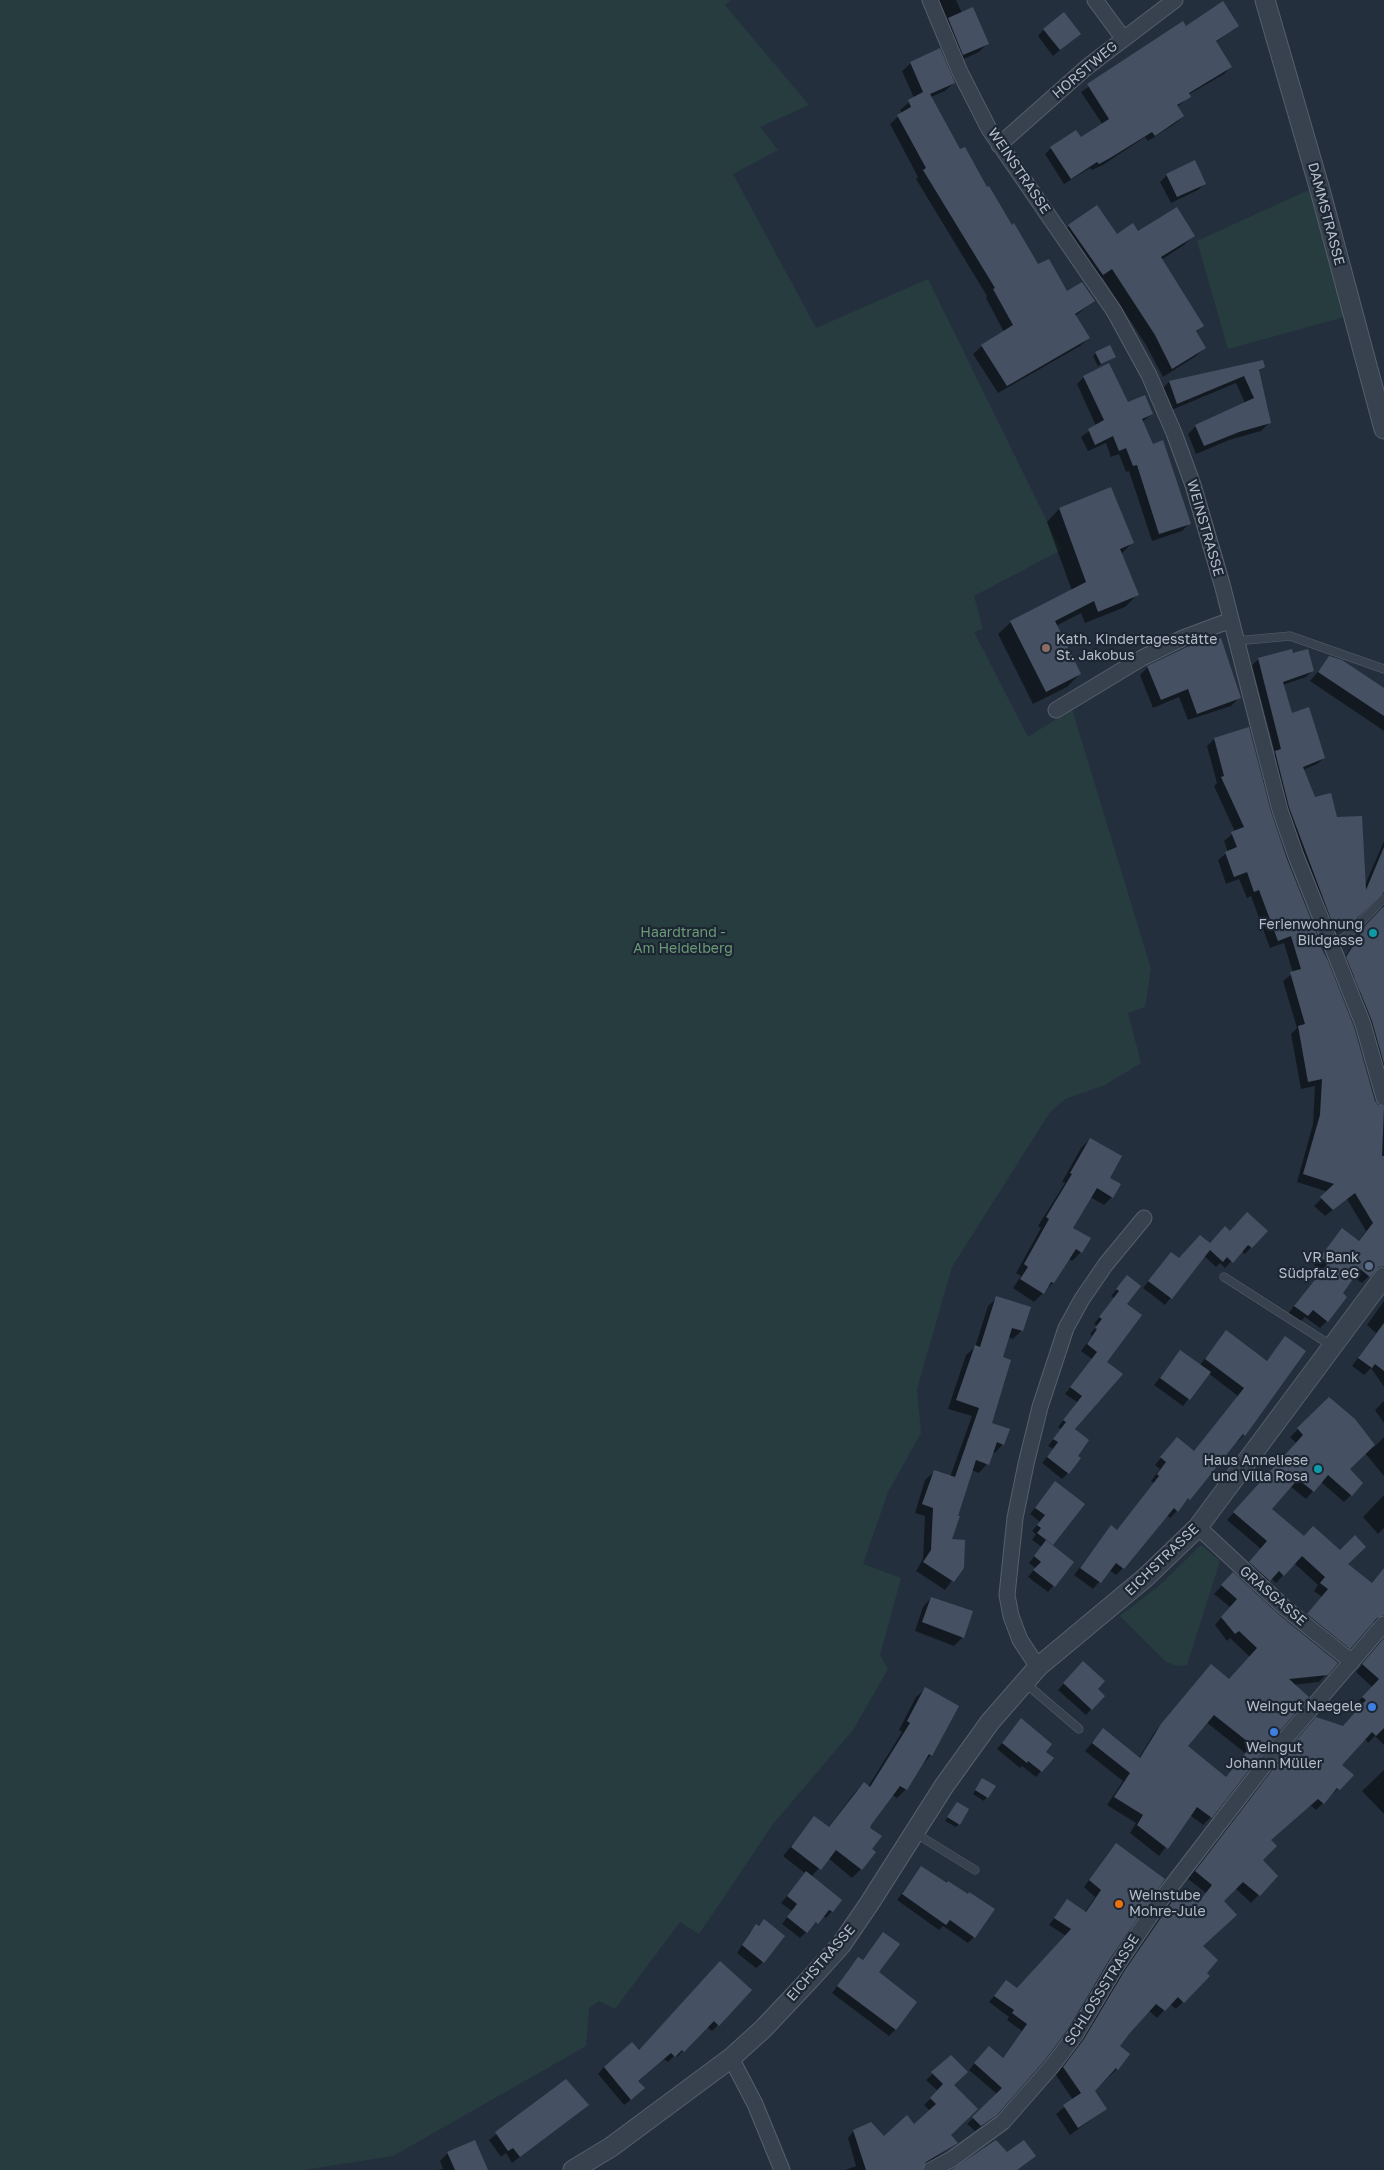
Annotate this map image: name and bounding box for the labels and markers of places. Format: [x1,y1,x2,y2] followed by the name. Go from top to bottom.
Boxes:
[1056,632,1217,664] place label: Kath. Kindertagesstätte St. Jakobus
[1040,642,1052,654] marker: Kath. Kindertagesstätte St. Jakobus
[1258,917,1363,950] place label: Ferienwohnung Bildgasse
[1367,927,1379,939] marker: Ferienwohnung Bildgasse
[1279,1250,1359,1282] place label: VR Bank Südpfalz eG
[1363,1260,1375,1272] marker: VR Bank Südpfalz eG
[1203,1453,1308,1485] place label: Haus Anneliese und Villa Rosa
[1312,1463,1324,1475] marker: Haus Anneliese und Villa Rosa
[1247,1699,1362,1715] place label: Weingut Naegele
[1366,1701,1378,1713] marker: Weingut Naegele
[1268,1726,1280,1738] marker: Weingut Johann Müller
[1226,1740,1322,1772] place label: Weingut Johann Müller
[1129,1888,1206,1920] place label: Weinstube Mohre-Jule
[1113,1898,1125,1910] marker: Weinstube Mohre-Jule

